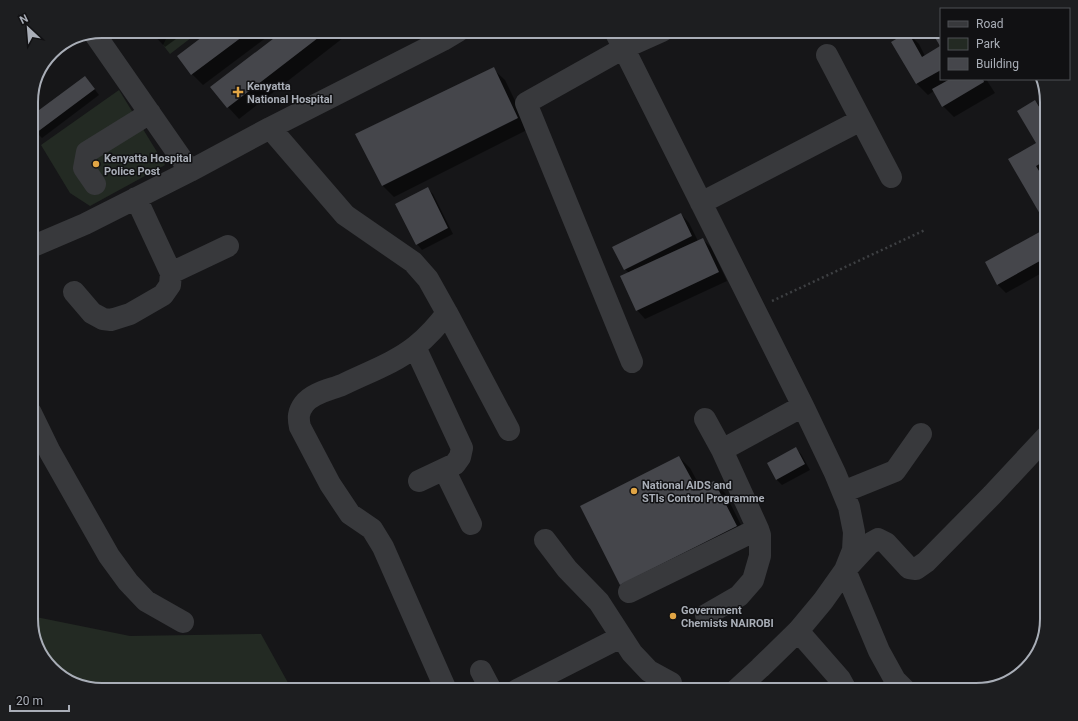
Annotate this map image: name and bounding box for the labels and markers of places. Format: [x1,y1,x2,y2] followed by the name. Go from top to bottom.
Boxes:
[247,80,333,106] place label: Kenyatta National Hospital
[232,86,244,98] marker: Kenyatta National Hospital
[104,152,192,178] place label: Kenyatta Hospital Police Post
[91,159,101,169] marker: Kenyatta Hospital Police Post
[642,479,764,505] place label: National AIDS and STIs Control Programme
[629,486,639,496] marker: National AIDS and STIs Control Programme
[681,604,774,630] place label: Government Chemists NAIROBI
[668,611,678,621] marker: Government Chemists NAIROBI

